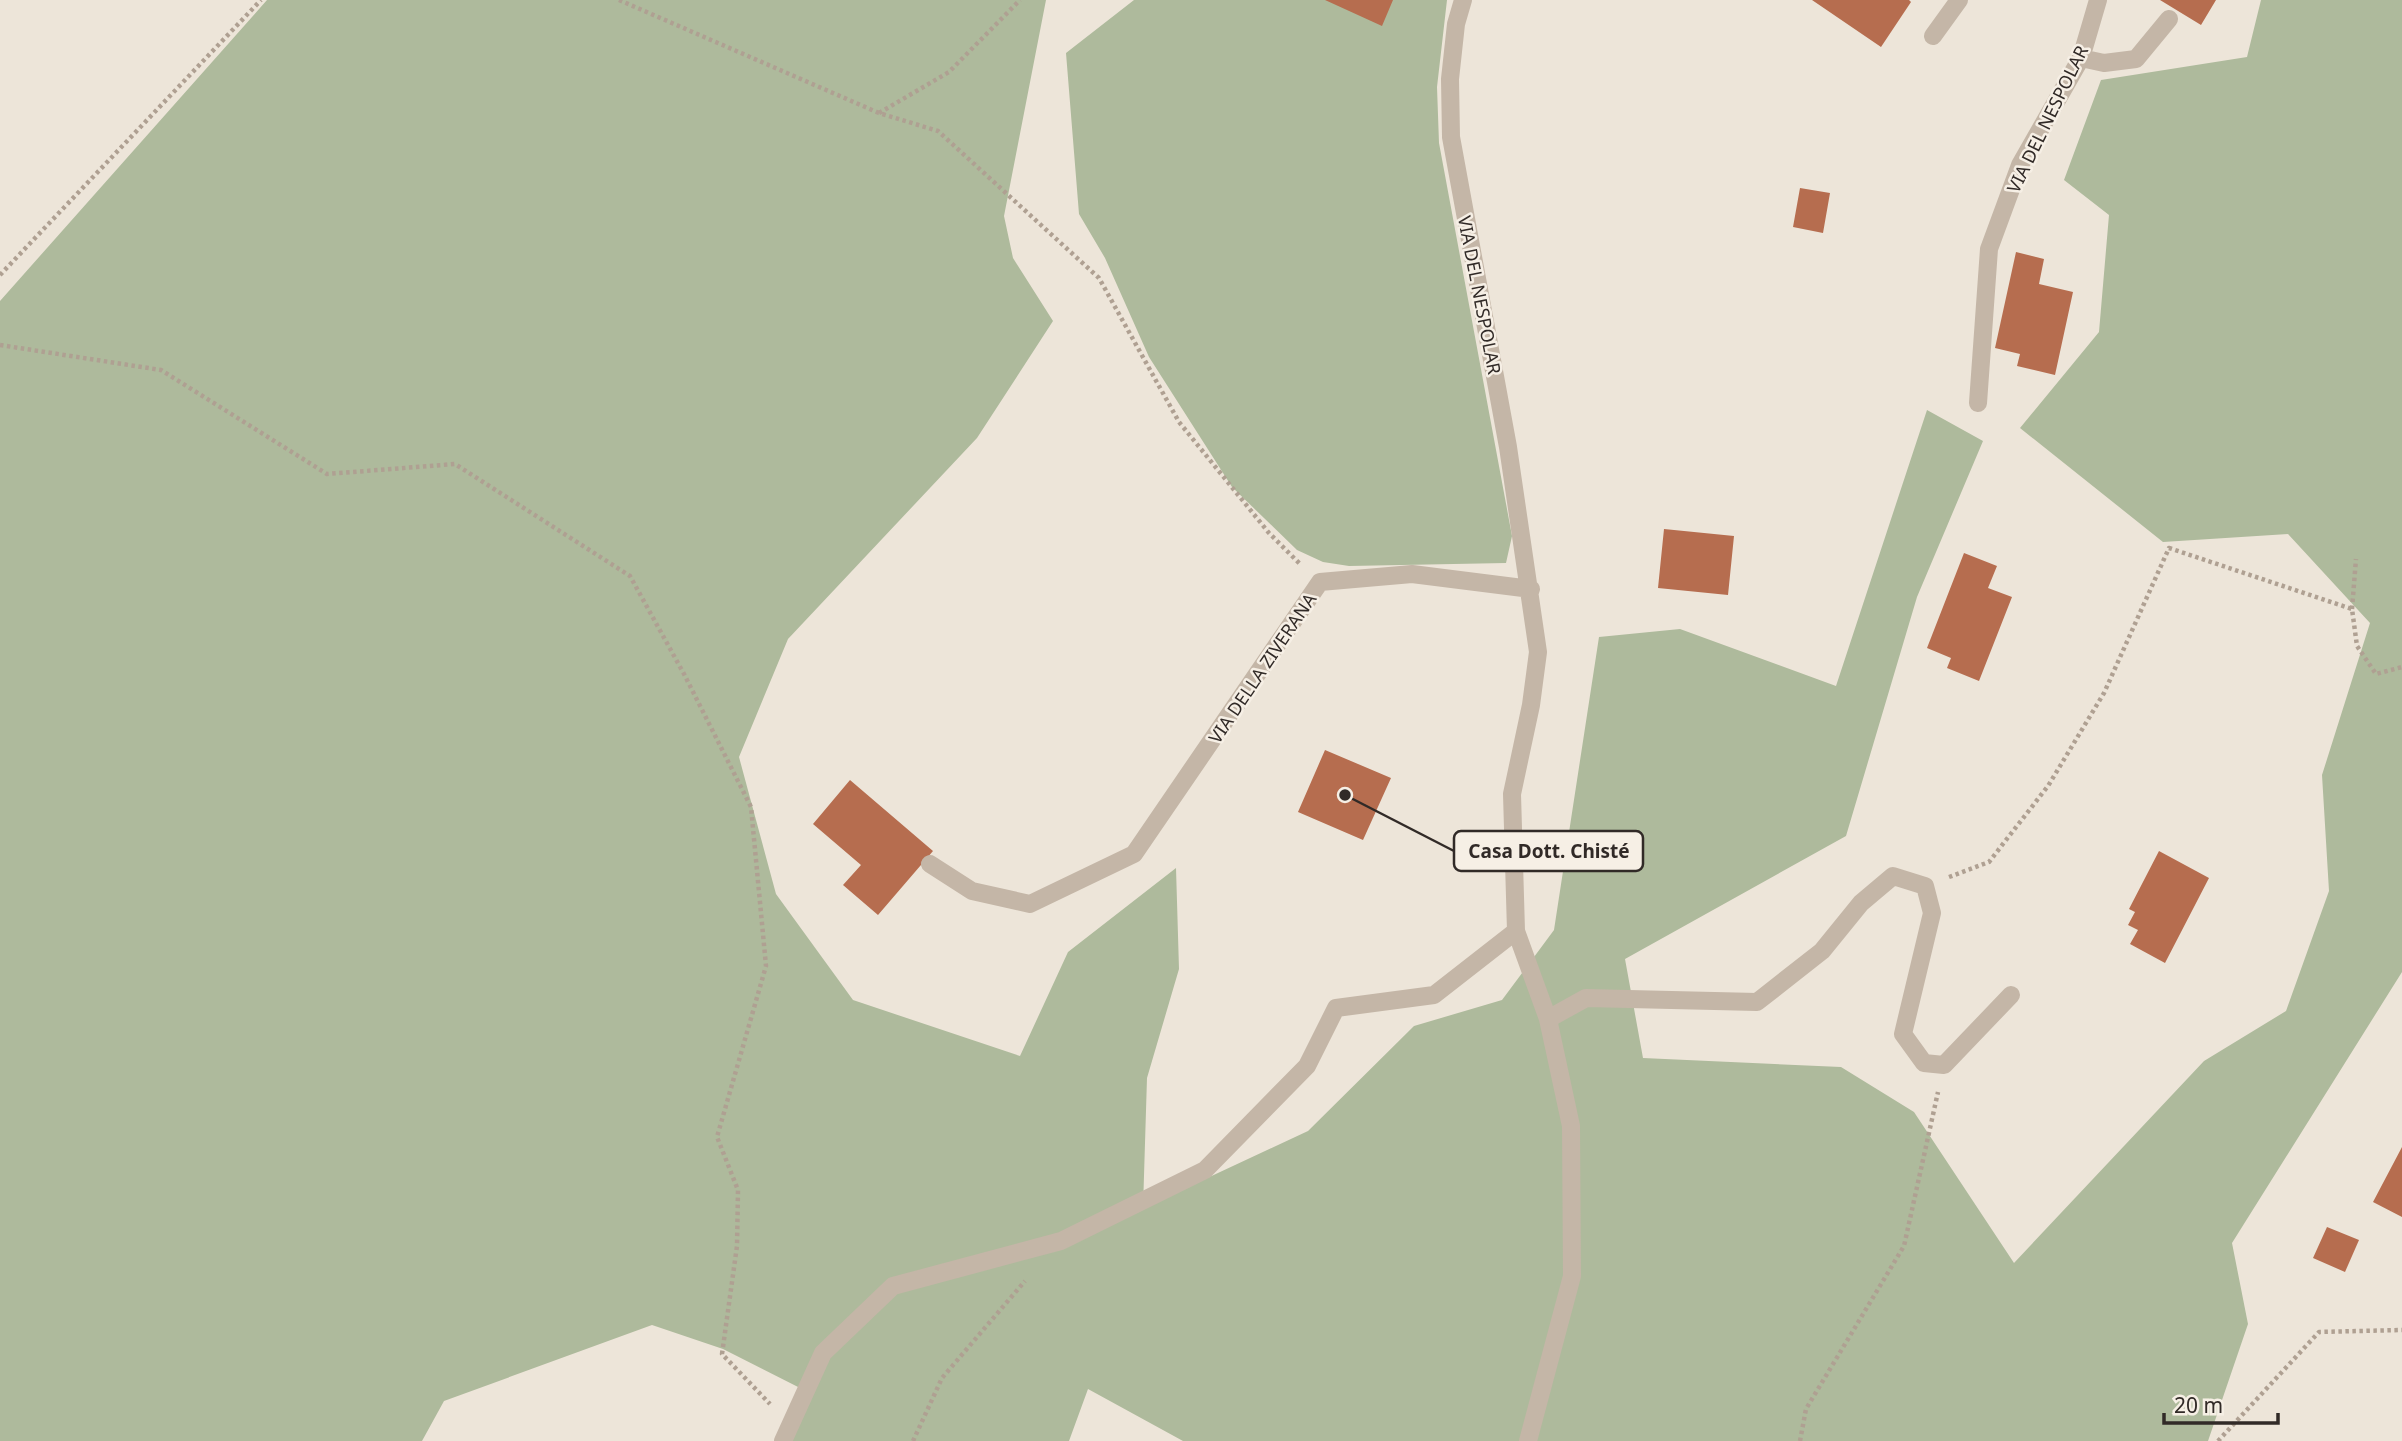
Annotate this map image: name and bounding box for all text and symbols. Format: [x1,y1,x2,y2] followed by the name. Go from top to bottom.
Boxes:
[2001,41,2093,197] street label: VIA DEL NESPOLAR
[1453,214,1507,376] street label: VIA DEL NESPOLAR
[1203,588,1322,748] street label: VIA DELLA ZIVERANA
[1454,831,1643,871] callout: Casa Dott. Chisté
[1468,838,1630,864] text: Casa Dott. Chisté
[2164,1382,2278,1426] scale bar
[2174,1391,2223,1419] text: 20 m

